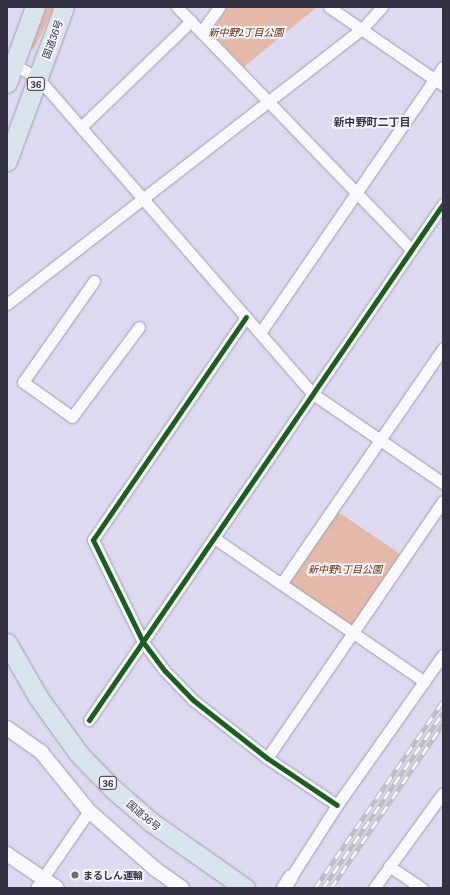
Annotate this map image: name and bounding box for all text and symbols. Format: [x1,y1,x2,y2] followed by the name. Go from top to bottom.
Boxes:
[39,18,65,60] street label: 国道36号
[208,26,284,38] park label: 新中野2丁目公園
[26,77,46,91] road number: 36
[334,114,410,128] district label: 新中野町二丁目
[308,563,382,575] park label: 新中野1丁目公園
[98,776,118,790] road number: 36
[125,797,163,833] street label: 国道36号
[83,869,143,881] place label: まるしん運輸
[70,870,80,880] marker: まるしん運輸

